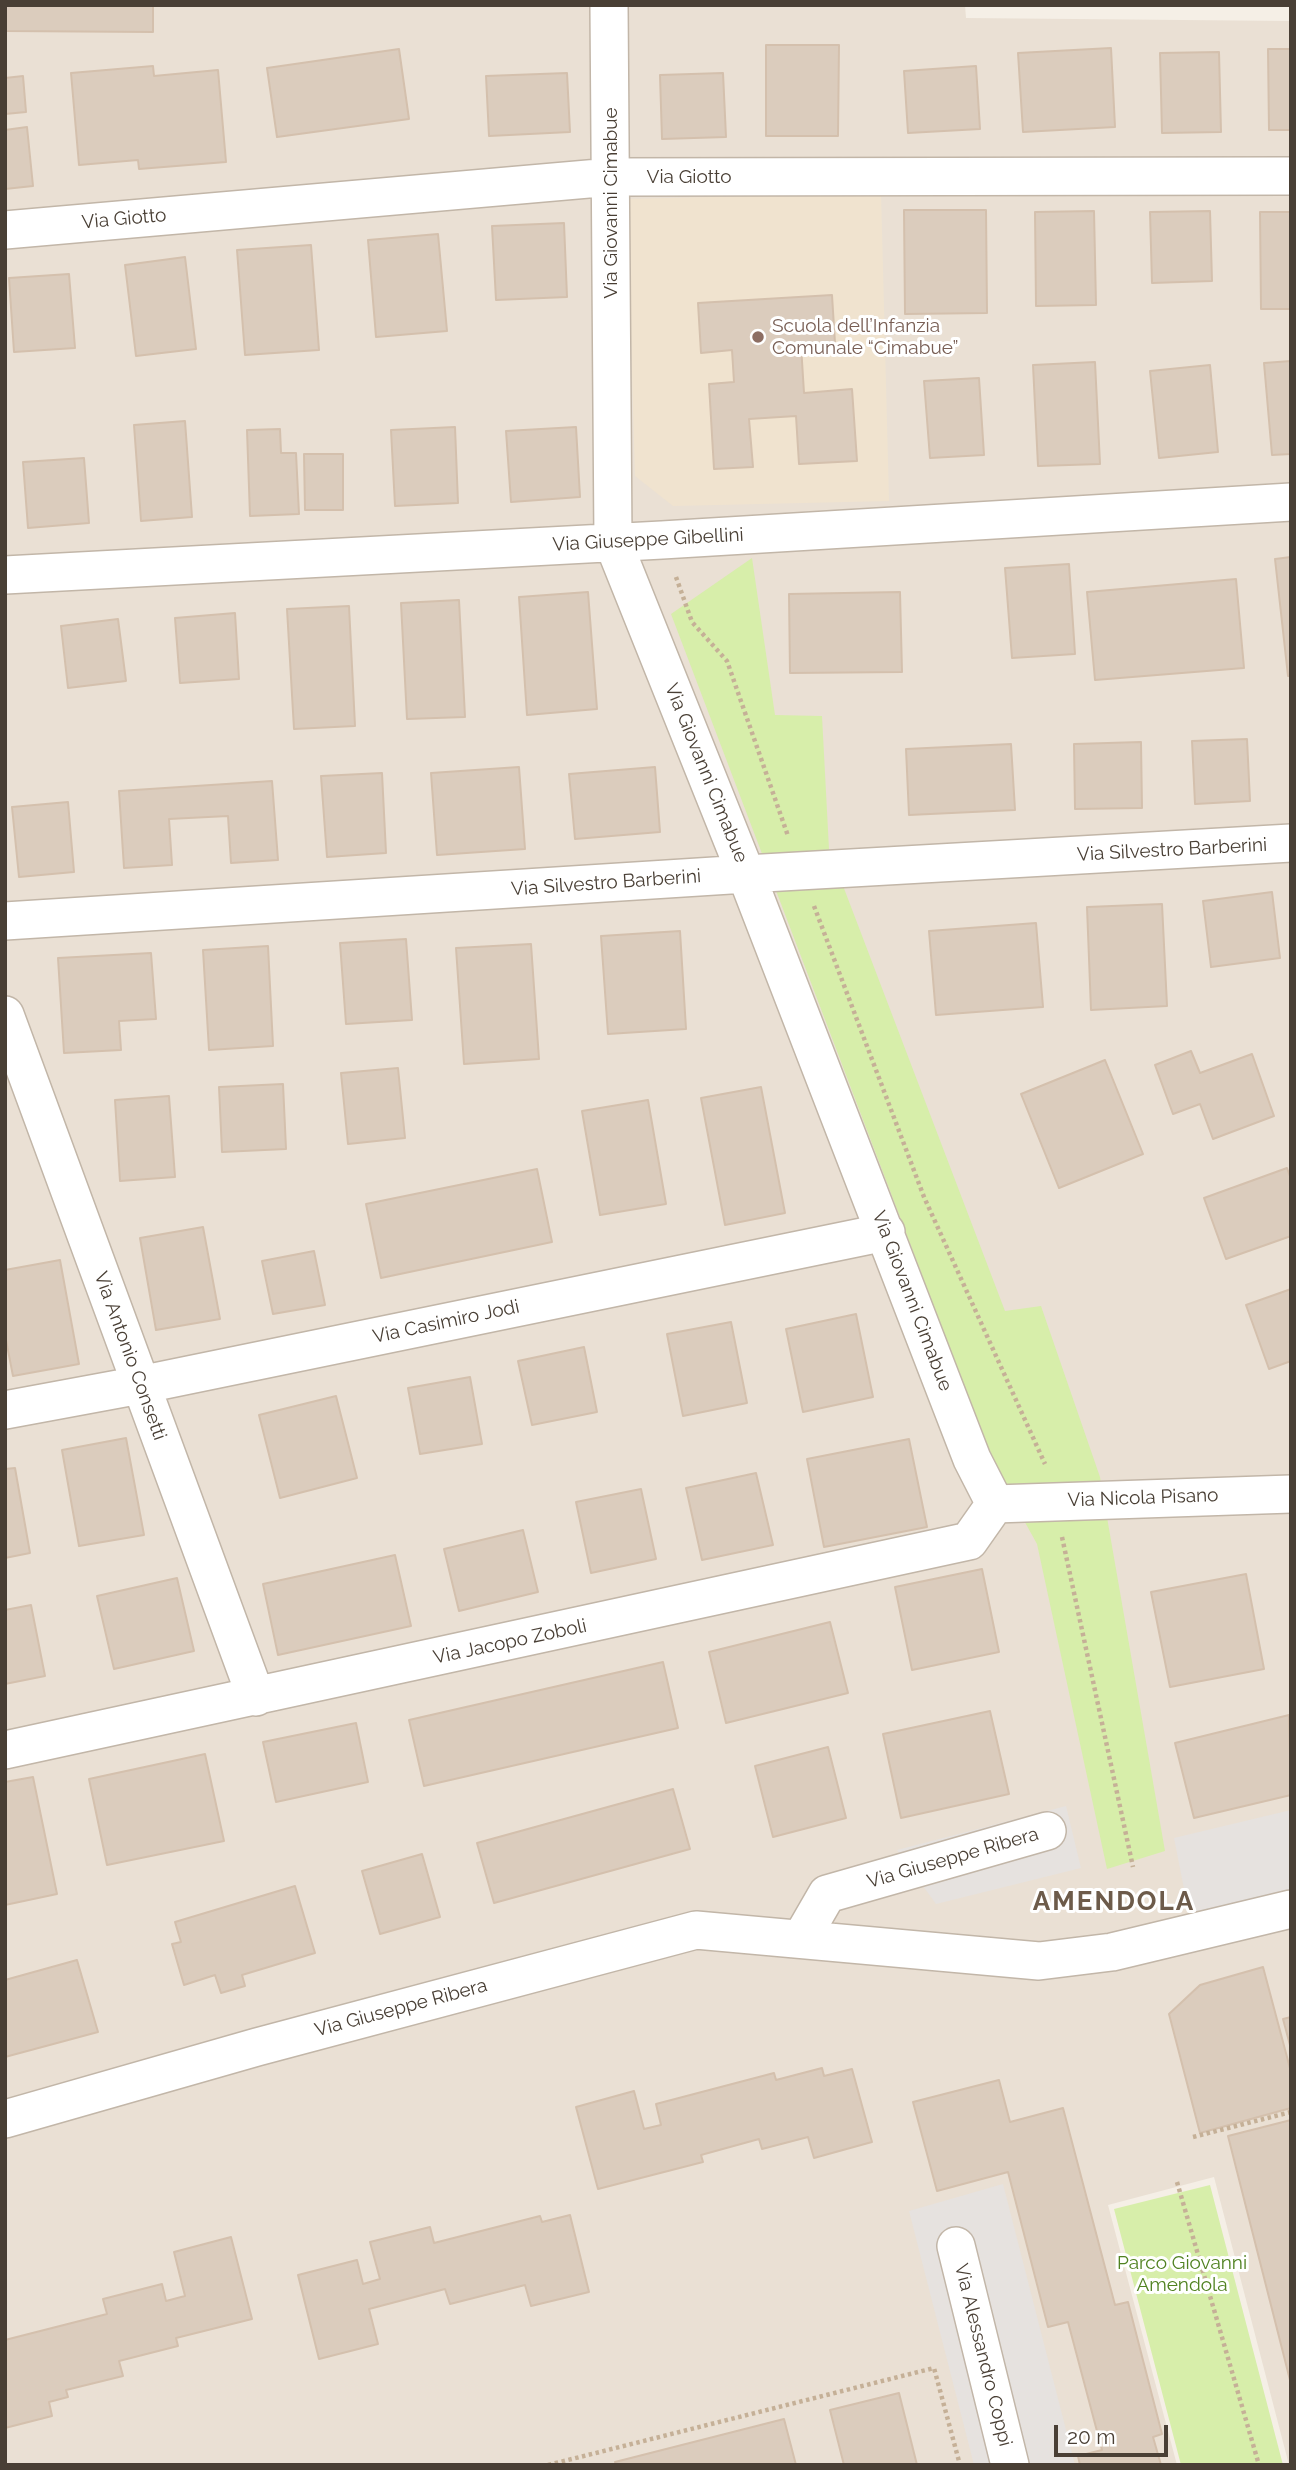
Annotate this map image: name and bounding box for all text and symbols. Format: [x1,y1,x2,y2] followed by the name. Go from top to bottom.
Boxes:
[600,107,622,299] street label: Via Giovanni Cimabue
[646,166,732,188] street label: Via Giotto
[81,204,167,234] street label: Via Giotto
[772,315,958,359] place label: Scuola dell’Infanzia Comunale “Cimabue”
[750,329,766,345] marker: Scuola dell’Infanzia Comunale “Cimabue”
[552,524,744,556] street label: Via Giuseppe Gibellini
[660,680,752,866] street label: Via Giovanni Cimabue
[1076,834,1268,866] street label: Via Silvestro Barberini
[510,865,702,901] street label: Via Silvestro Barberini
[867,1208,957,1394] street label: Via Giovanni Cimabue
[89,1269,171,1443] street label: Via Antonio Consetti
[371,1295,521,1349] street label: Via Casimiro Jodi
[1067,1484,1219,1512] street label: Via Nicola Pisano
[431,1615,589,1669] street label: Via Jacopo Zoboli
[865,1823,1041,1893] street label: Via Giuseppe Ribera
[1034,1886,1194,1918] district label: AMENDOLA
[312,1974,490,2042] street label: Via Giuseppe Ribera
[1117,2252,1247,2296] park label: Parco Giovanni Amendola
[949,2261,1017,2449] street label: Via Alessandro Coppi
[1058,2410,1172,2454] scale bar
[1067,2424,1115,2449] text: 20 m

